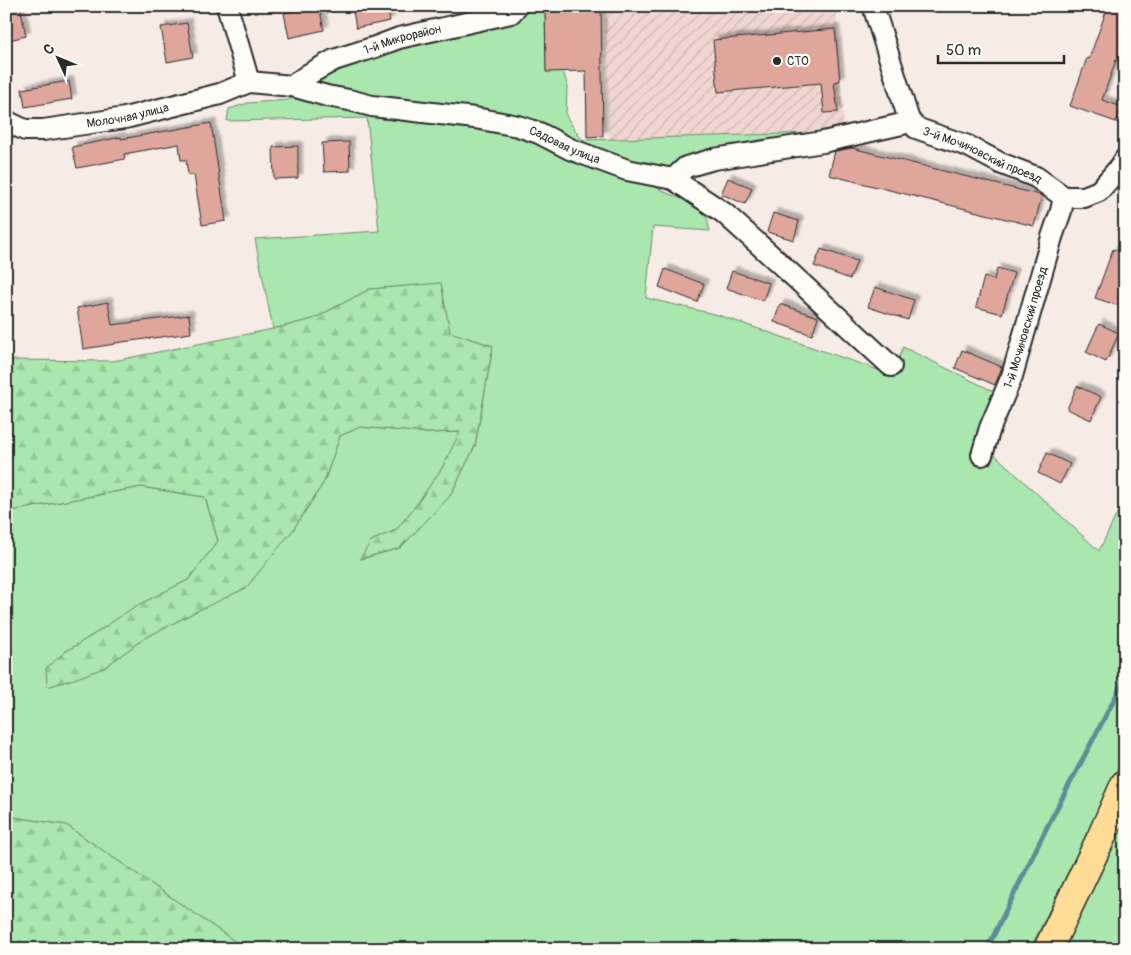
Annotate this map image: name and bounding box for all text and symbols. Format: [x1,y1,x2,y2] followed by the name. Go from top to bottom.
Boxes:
[362,21,442,58] street label: 1-й Микрорайон
[32,32,82,82] north arrow
[938,32,1065,64] scale bar
[40,40,58,58] text: С
[946,41,981,60] text: 50 m
[787,54,809,69] place label: СТО
[771,55,783,67] marker: СТО
[86,100,171,131] street label: Молочная улица
[527,123,603,167] street label: Садовая улица
[921,123,1046,187] street label: 3-й Мочиновский проезд
[1000,264,1051,391] street label: 1-й Мочиновский проезд

